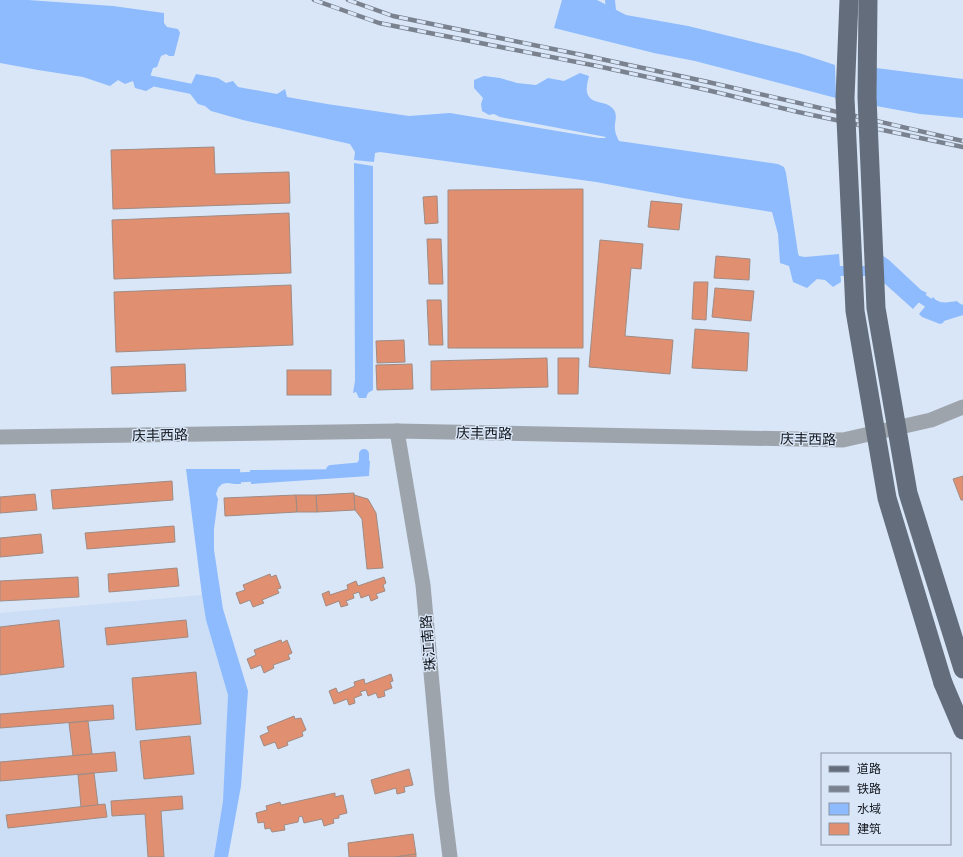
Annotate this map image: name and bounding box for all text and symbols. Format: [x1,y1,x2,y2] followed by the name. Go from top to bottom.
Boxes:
[456,424,512,442] street label: 庆丰西路
[132,426,188,444] street label: 庆丰西路
[780,430,836,448] street label: 庆丰西路
[417,614,439,672] street label: 珠江南路
[821,753,951,845] legend
[857,761,881,777] text: 道路
[857,781,881,797] text: 铁路
[857,801,881,817] text: 水域
[857,821,881,837] text: 建筑

